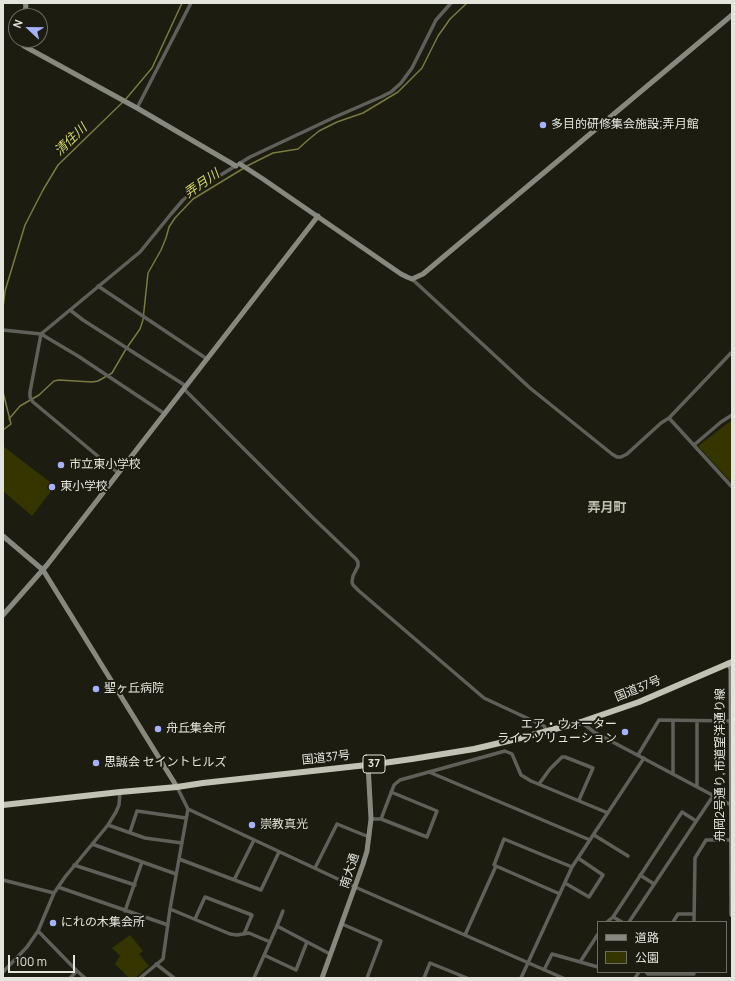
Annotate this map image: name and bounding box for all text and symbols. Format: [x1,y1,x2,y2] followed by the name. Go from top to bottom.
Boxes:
[8,8,48,48] north arrow
[9,17,26,30] text: N
[551,118,699,132] place label: 多目的研修集会施設;弄月館
[538,120,548,130] marker: 多目的研修集会施設;弄月館
[52,121,90,159] water label: 清住川
[182,166,222,202] water label: 弄月川
[69,458,141,472] place label: 市立東小学校
[56,460,66,470] marker: 市立東小学校
[60,480,108,494] place label: 東小学校
[47,482,57,492] marker: 東小学校
[588,500,626,516] district label: 弄月町
[613,673,663,705] street label: 国道37号
[104,682,164,696] place label: 聖ヶ丘病院
[91,684,101,694] marker: 聖ヶ丘病院
[714,688,728,842] street label: 舟岡2号通り,市道望洋通り線
[497,718,617,746] place label: エア・ウォーター ライフソリューション
[166,722,226,736] place label: 舟丘集会所
[153,724,163,734] marker: 舟丘集会所
[620,727,630,737] marker: エア・ウォーター ライフソリューション
[301,748,351,768] street label: 国道37号
[363,755,385,773] road number: 37
[104,756,226,770] place label: 思誠会 セイントヒルズ
[91,758,101,768] marker: 思誠会 セイントヒルズ
[260,818,308,832] place label: 崇教真光
[247,820,257,830] marker: 崇教真光
[338,852,362,890] street label: 南大通
[61,916,145,930] place label: にれの木集会所
[48,918,58,928] marker: にれの木集会所
[597,921,727,973] legend
[635,929,659,946] text: 道路
[10,947,77,973] scale bar
[635,949,659,966] text: 公園
[15,953,47,970] text: 100 m

